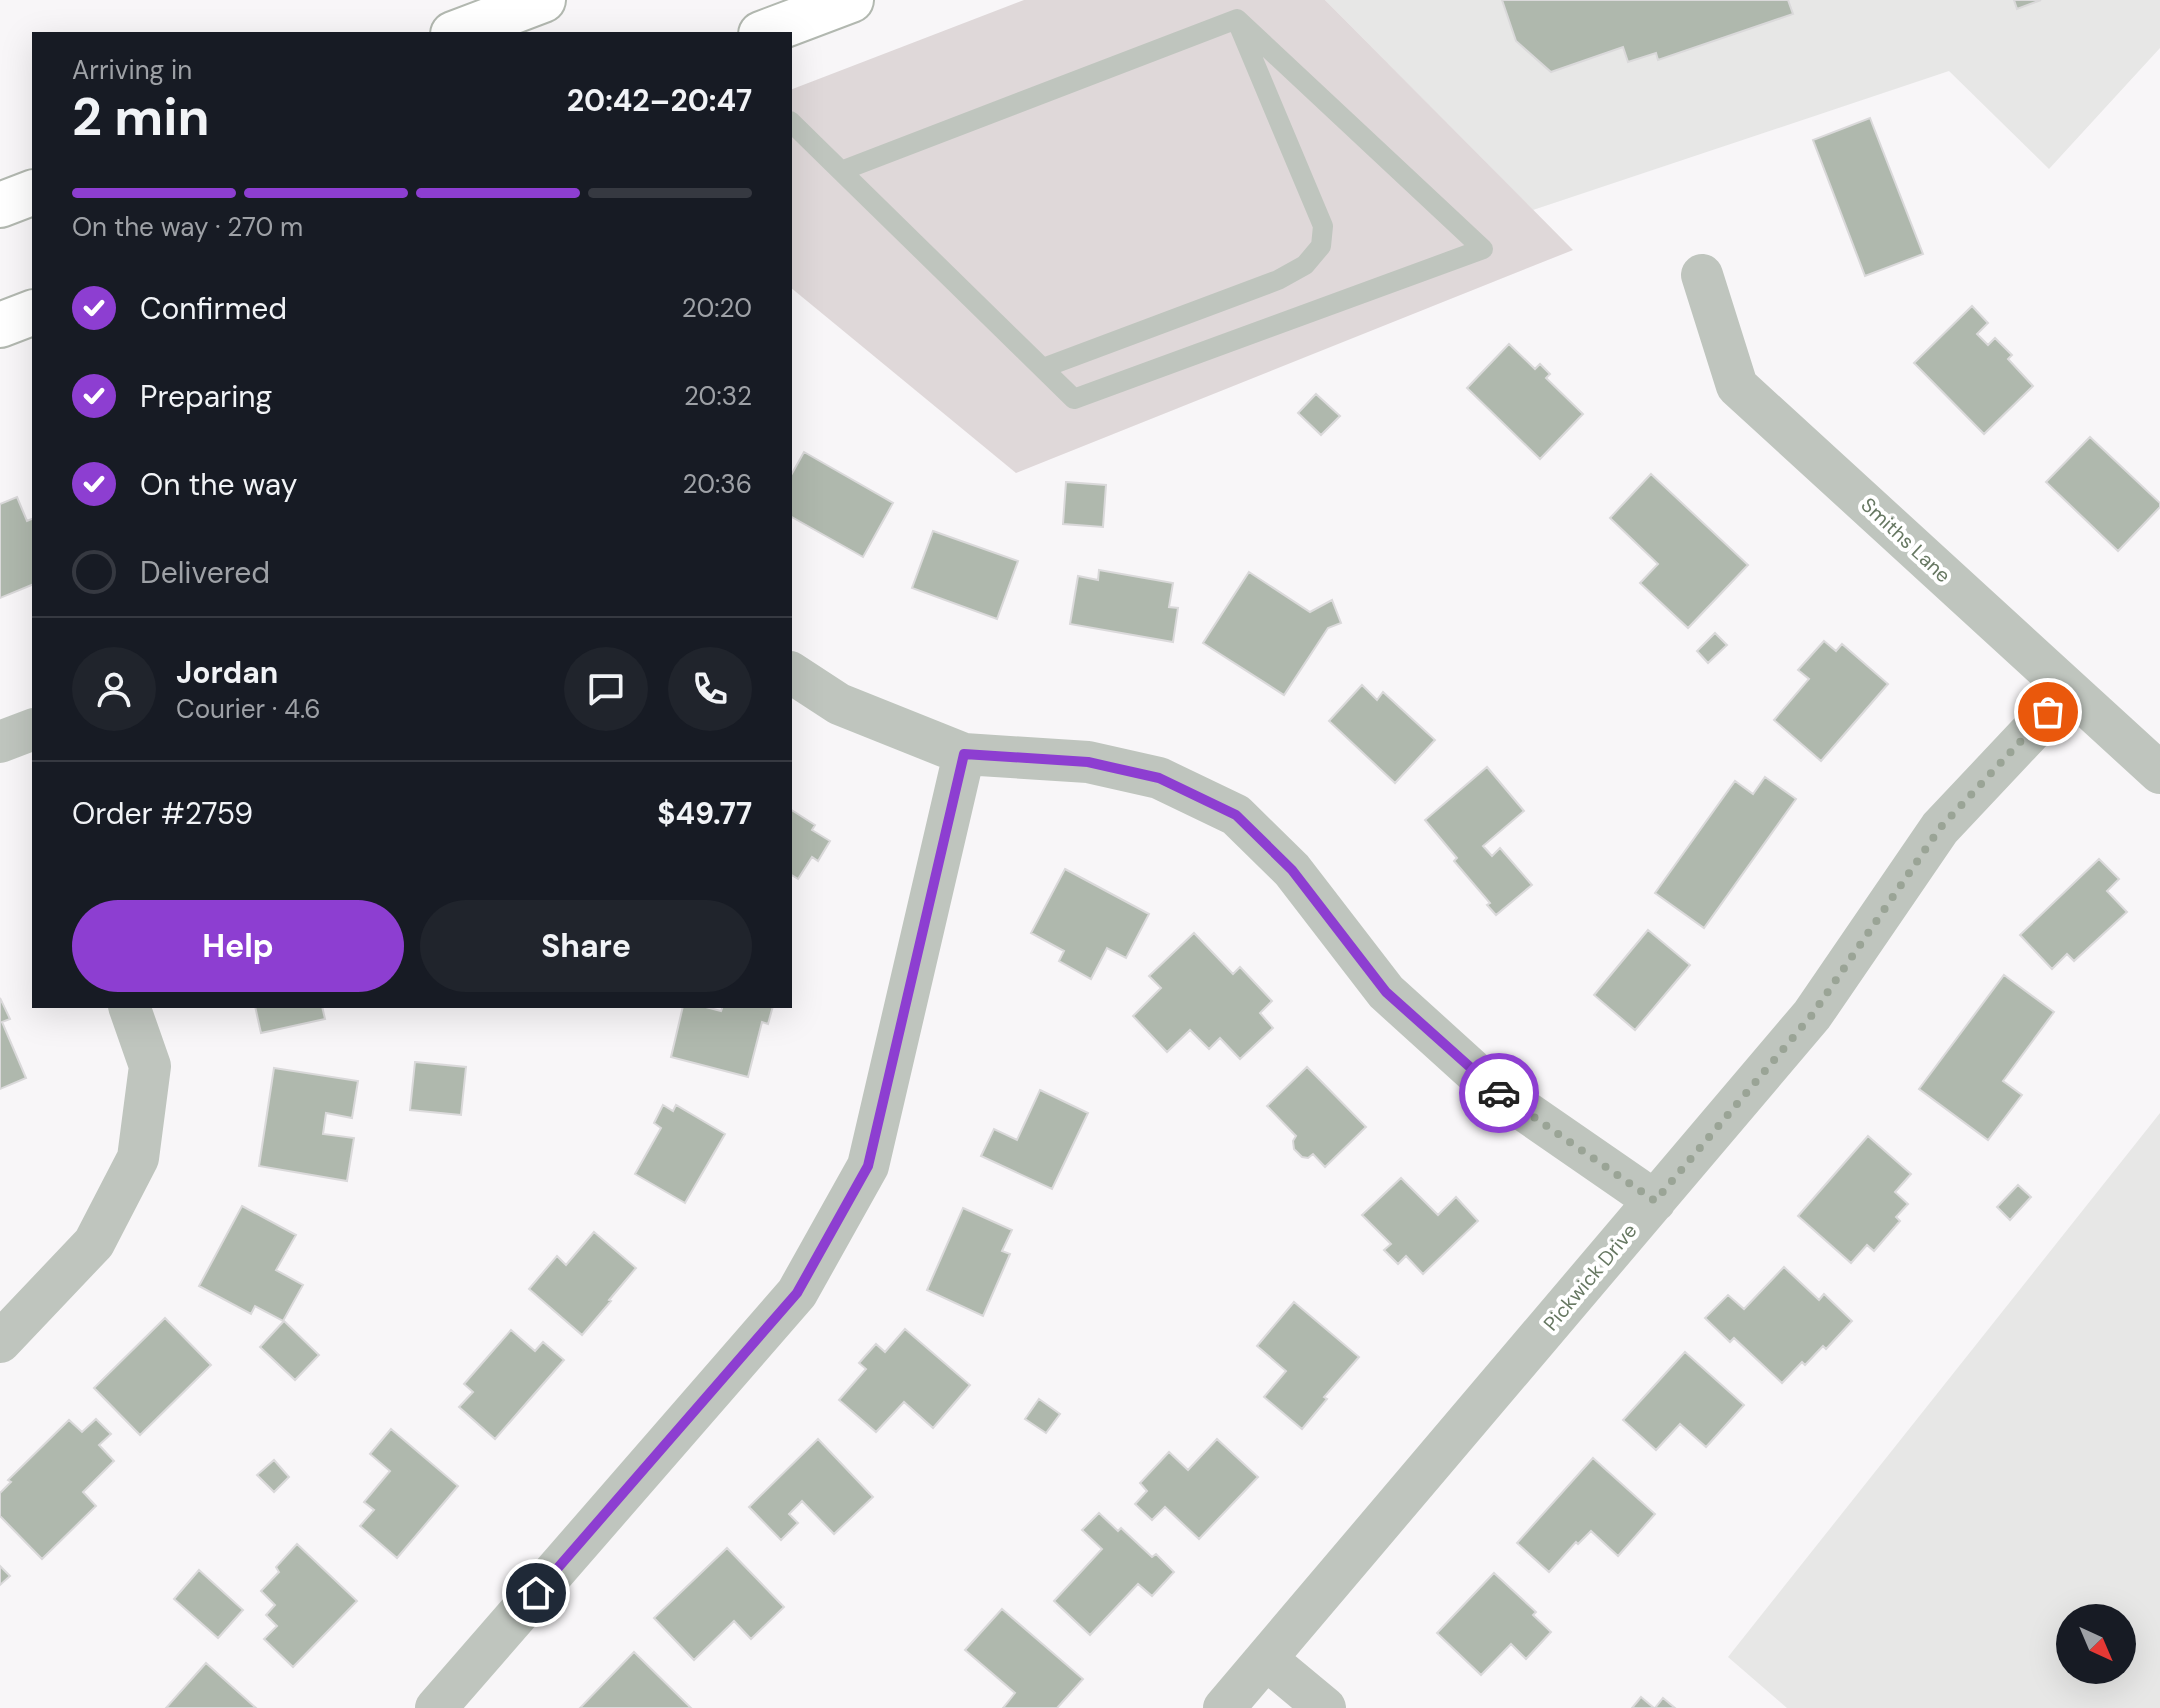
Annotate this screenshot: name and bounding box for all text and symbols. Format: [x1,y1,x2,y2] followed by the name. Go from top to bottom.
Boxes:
[72,53,192,87] text: Arriving in
[567,81,752,120] text: 20:42–20:47
[72,83,210,151] text: 2 min
[72,210,303,244] text: On the way · 270 m
[72,286,116,330] icon: check
[140,289,287,328] text: Confirmed
[682,291,752,325] text: 20:20
[72,374,116,418] icon: check
[140,377,272,416] text: Preparing
[684,379,752,413] text: 20:32
[72,462,116,506] icon: check
[140,465,297,504] text: On the way
[683,467,752,501] text: 20:36
[1856,492,1956,588] street label: Smiths Lane
[140,553,270,592] text: Delivered
[72,647,156,731] button: person
[564,647,648,731] button: chat
[668,647,752,731] button: phone
[176,653,278,692] text: Jordan
[2014,678,2082,746] pin
[2026,690,2070,734] icon: bag
[176,692,321,726] text: Courier · 4.6
[72,794,253,833] text: Order #2759
[657,794,752,833] text: $49.77
[72,900,404,992] button: Help
[420,900,752,992] button: Share
[1459,1053,1539,1133] courier
[1477,1071,1521,1115] icon: car
[1538,1218,1642,1336] street label: Pickwick Drive
[502,1559,570,1627] pin
[514,1571,558,1615] icon: home
[2056,1604,2136,1684] north arrow
[2056,1604,2136,1684] map controls

